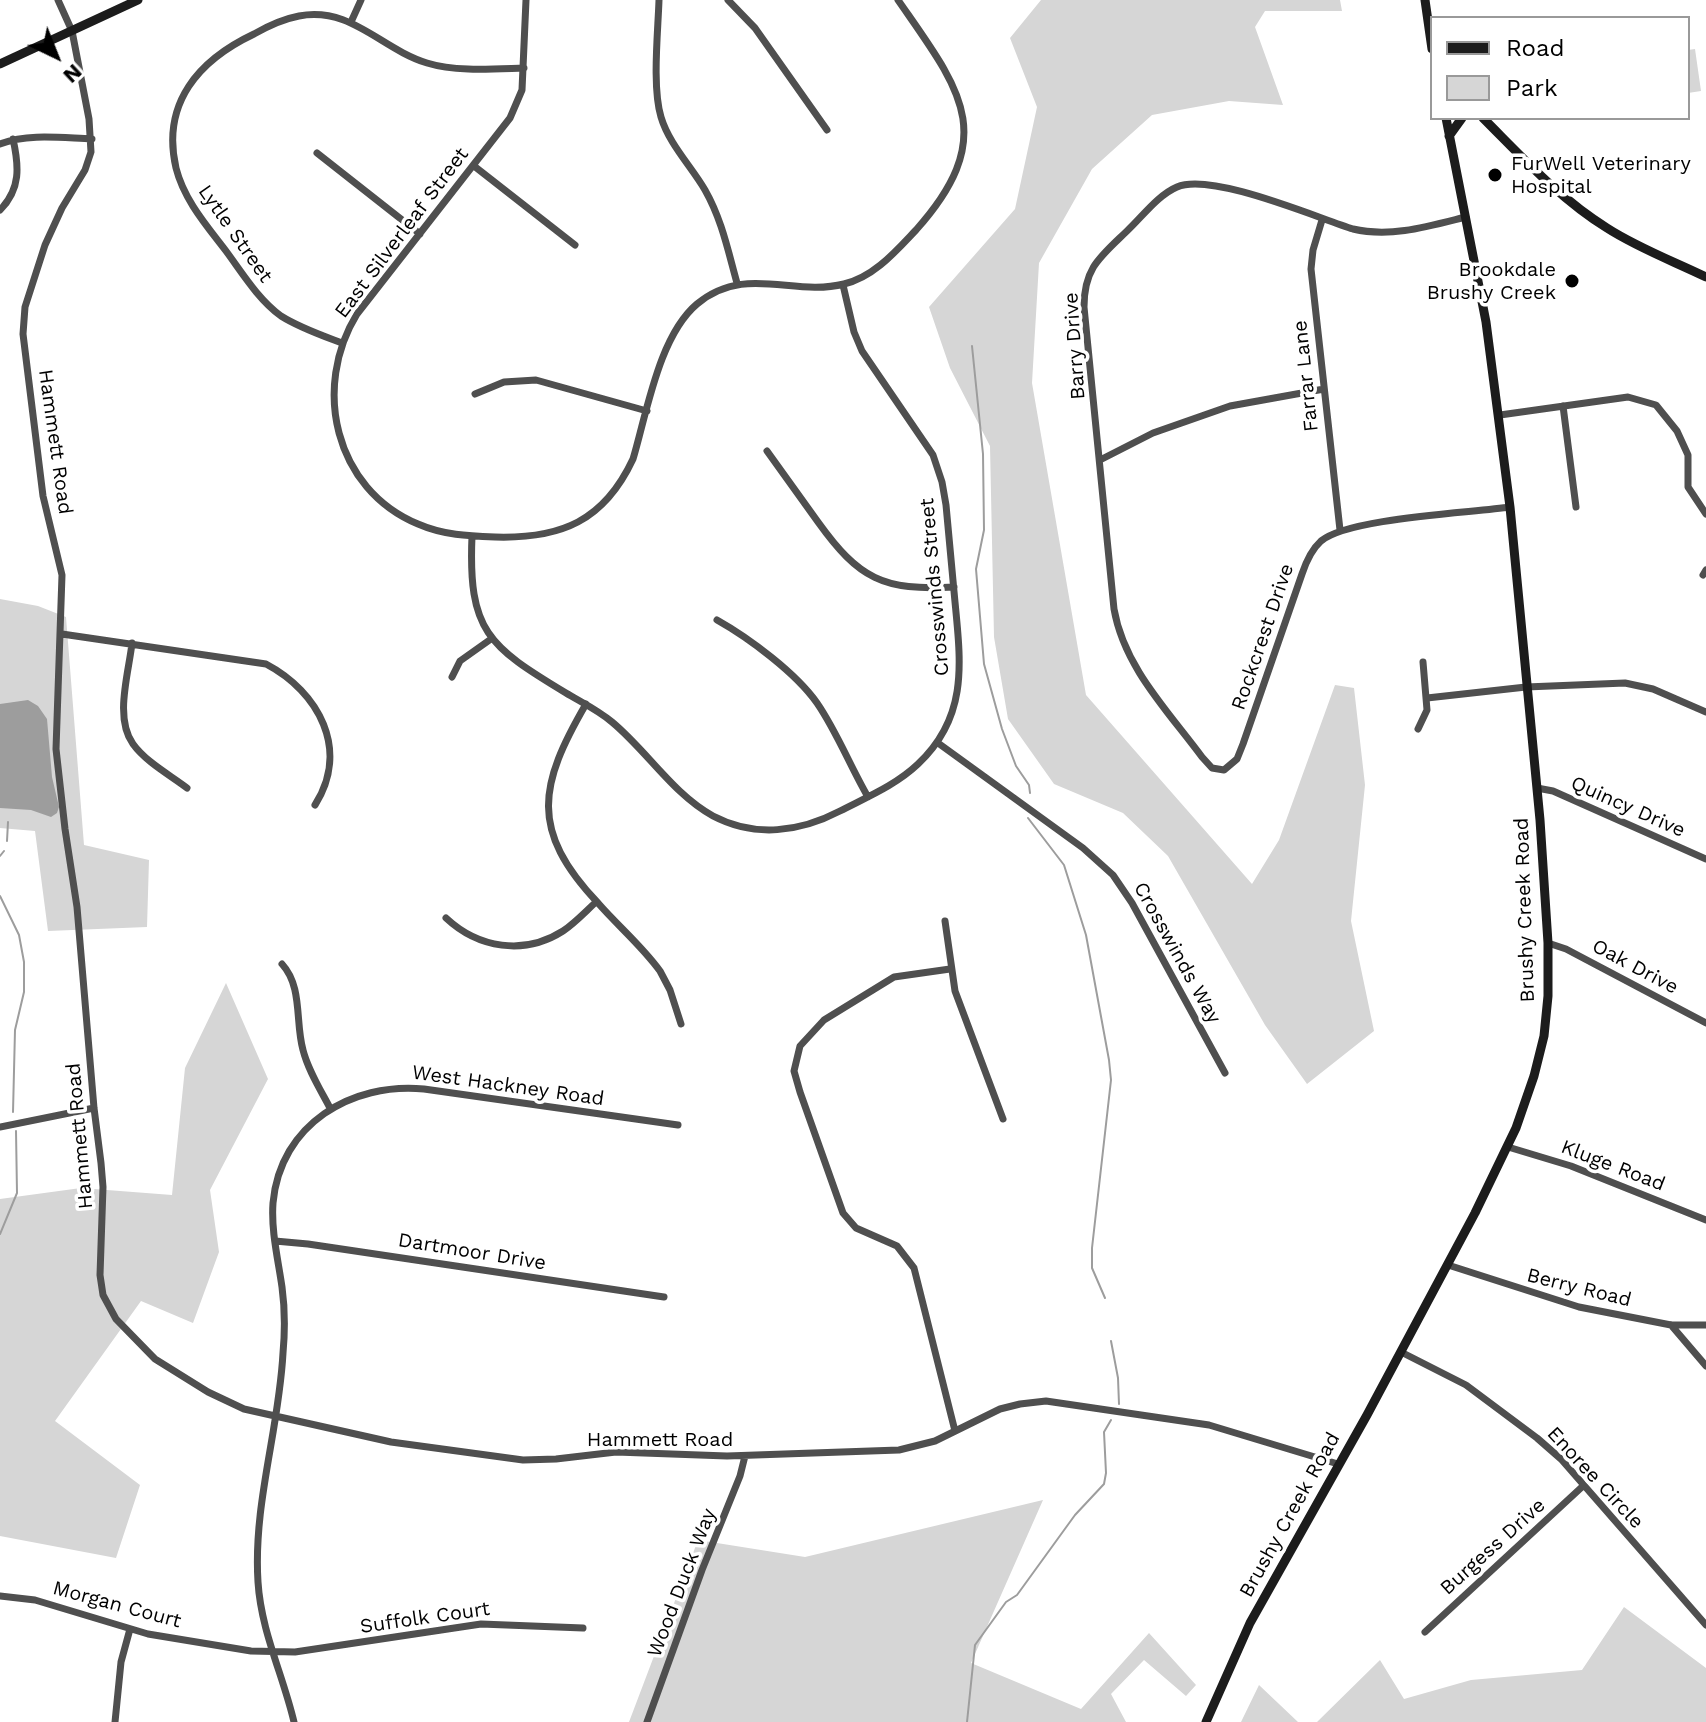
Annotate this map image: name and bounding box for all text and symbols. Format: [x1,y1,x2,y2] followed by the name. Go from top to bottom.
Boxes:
[16,16,96,96] north arrow
[1430,16,1690,120] legend
[1506,34,1565,62] text: Road
[58,59,87,89] text: N
[1506,74,1558,102] text: Park
[330,143,474,323] street label: East Silverleaf Street
[1511,152,1691,199] place label: FurWell Veterinary Hospital
[1486,166,1504,184] marker: FurWell Veterinary Hospital
[193,181,277,287] street label: Lytle Street
[1427,258,1556,305] place label: Brookdale Brushy Creek
[1563,272,1581,290] marker: Brookdale Brushy Creek
[1059,292,1091,400] street label: Barry Drive
[1288,319,1324,433] street label: Farrar Lane
[33,368,77,516] street label: Hammett Road
[915,497,955,677] street label: Crosswinds Street
[1227,561,1299,713] street label: Rockcrest Drive
[1567,771,1689,843] street label: Quincy Drive
[1510,817,1540,1003] street label: Brushy Creek Road
[1128,878,1226,1028] street label: Crosswinds Way
[1588,934,1682,1000] street label: Oak Drive
[410,1061,606,1111] street label: West Hackney Road
[62,1062,98,1210] street label: Hammett Road
[1558,1135,1668,1197] street label: Kluge Road
[396,1228,548,1276] street label: Dartmoor Drive
[1524,1263,1634,1313] street label: Berry Road
[1542,1422,1648,1534] street label: Enoree Circle
[587,1428,733,1452] street label: Hammett Road
[1235,1428,1345,1602] street label: Brushy Creek Road
[1436,1494,1550,1600] street label: Burgess Drive
[643,1505,721,1661] street label: Wood Duck Way
[50,1576,184,1634] street label: Morgan Court
[359,1597,491,1639] street label: Suffolk Court

